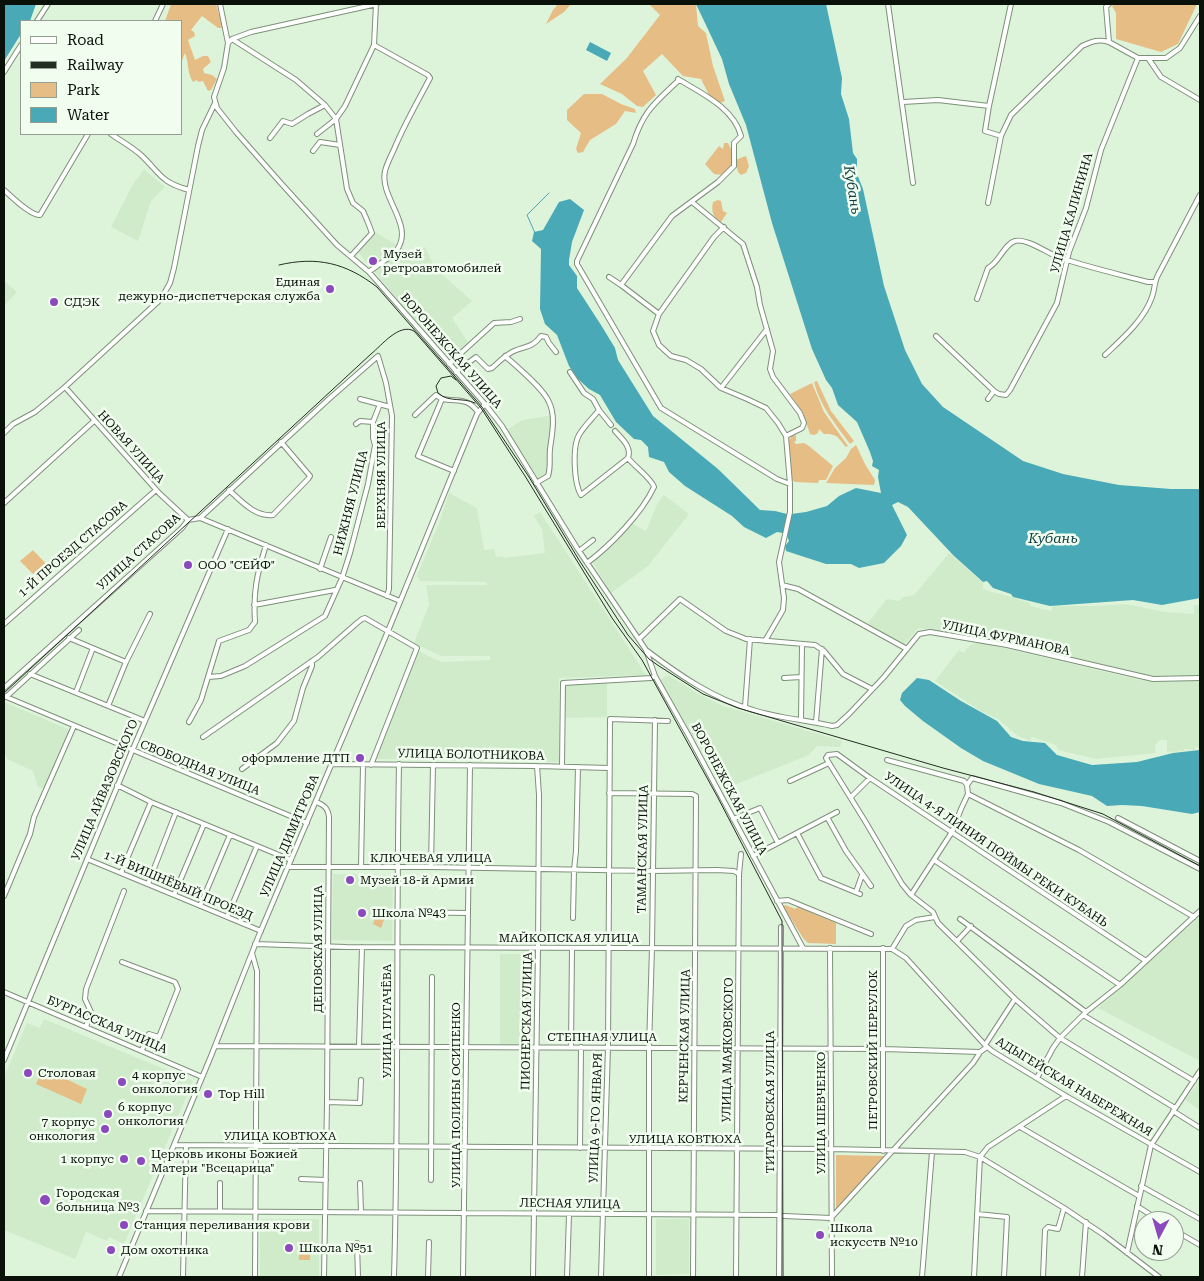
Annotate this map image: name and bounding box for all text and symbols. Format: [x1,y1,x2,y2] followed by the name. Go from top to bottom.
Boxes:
[20,20,182,135] legend
[67,31,104,49] text: Road
[67,56,124,74] text: Railway
[67,81,100,99] text: Park
[67,106,109,124] text: Water
[1048,151,1096,275] street label: УЛИЦА КАЛИНИНА
[840,164,864,216] water label: Кубань
[383,247,502,275] place label: Музей ретроавтомобилей
[367,255,379,267] marker: Музей ретроавтомобилей
[118,275,320,303] place label: Единая дежурно-диспетчерская служба
[324,283,336,295] marker: Единая дежурно-диспетчерская служба
[397,291,505,411] street label: ВОРОНЕЖСКАЯ УЛИЦА
[64,295,100,309] place label: СДЭК
[48,296,60,308] marker: СДЭК
[95,408,167,486] street label: НОВАЯ УЛИЦА
[374,421,388,529] street label: ВЕРХНЯЯ УЛИЦА
[331,449,371,557] street label: НИЖНЯЯ УЛИЦА
[15,498,131,600] street label: 1-Й ПРОЕЗД СТАСОВА
[94,511,184,593] street label: УЛИЦА СТАСОВА
[1028,531,1078,547] water label: Кубань
[198,558,275,572] place label: ООО "СЕЙФ"
[182,559,194,571] marker: ООО "СЕЙФ"
[941,617,1071,659] street label: УЛИЦА ФУРМАНОВА
[69,717,141,863] street label: УЛИЦА АЙВАЗОВСКОГО
[688,720,770,858] street label: ВОРОНЕЖСКАЯ УЛИЦА
[138,737,262,799] street label: СВОБОДНАЯ УЛИЦА
[397,747,545,763] street label: УЛИЦА БОЛОТНИКОВА
[242,751,350,765] place label: оформление ДТП
[354,752,366,764] marker: оформление ДТП
[881,769,1111,931] street label: УЛИЦА 4-Я ЛИНИЯ ПОЙМЫ РЕКИ КУБАНЬ
[258,772,322,900] street label: УЛИЦА ДИМИТРОВА
[635,785,651,913] street label: ТАМАНСКАЯ УЛИЦА
[101,848,255,924] street label: 1-Й ВИШНЁВЫЙ ПРОЕЗД
[370,851,492,865] street label: КЛЮЧЕВАЯ УЛИЦА
[360,873,474,887] place label: Музей 18-й Армии
[344,874,356,886] marker: Музей 18-й Армии
[311,885,325,1013] street label: ДЕПОВСКАЯ УЛИЦА
[372,906,446,920] place label: Школа №43
[356,907,368,919] marker: Школа №43
[499,931,639,945] street label: МАЙКОПСКАЯ УЛИЦА
[519,952,535,1090] street label: ПИОНЕРСКАЯ УЛИЦА
[380,964,394,1078] street label: УЛИЦА ПУГАЧЁВА
[677,969,693,1103] street label: КЕРЧЕНСКАЯ УЛИЦА
[866,970,880,1130] street label: ПЕТРОВСКИЙ ПЕРЕУЛОК
[720,977,736,1123] street label: УЛИЦА МАЯКОВСКОГО
[45,993,169,1057] street label: БУРГАССКАЯ УЛИЦА
[449,1002,463,1188] street label: УЛИЦА ПОЛИНЫ ОСИПЕНКО
[547,1030,657,1044] street label: СТЕПНАЯ УЛИЦА
[763,1031,777,1173] street label: ТИТАРОВСКАЯ УЛИЦА
[993,1034,1155,1140] street label: АДЫГЕЙСКАЯ НАБЕРЕЖНАЯ
[814,1052,828,1174] street label: УЛИЦА ШЕВЧЕНКО
[587,1053,605,1183] street label: УЛИЦА 9-ГО ЯНВАРЯ
[38,1066,96,1080] place label: Столовая
[22,1067,34,1079] marker: Столовая
[132,1068,198,1096] place label: 4 корпус онкология
[116,1076,128,1088] marker: 4 корпус онкология
[218,1087,265,1101] place label: Top Hill
[202,1088,214,1100] marker: Top Hill
[118,1100,184,1128] place label: 6 корпус онкология
[102,1108,114,1120] marker: 6 корпус онкология
[29,1115,95,1143] place label: 7 корпус онкология
[99,1123,111,1135] marker: 7 корпус онкология
[224,1129,336,1143] street label: УЛИЦА КОВТЮХА
[629,1132,741,1146] street label: УЛИЦА КОВТЮХА
[151,1147,298,1175] place label: Церковь иконы Божией Матери "Всецарица"
[61,1152,114,1166] place label: 1 корпус
[118,1153,130,1165] marker: 1 корпус
[135,1155,147,1167] marker: Церковь иконы Божией Матери "Всецарица"
[56,1186,139,1214] place label: Городская больница №3
[38,1193,52,1207] marker: Городская больница №3
[519,1196,621,1212] street label: ЛЕСНАЯ УЛИЦА
[1134,1211,1184,1261] north arrow
[134,1218,310,1232] place label: Станция переливания крови
[118,1219,130,1231] marker: Станция переливания крови
[830,1221,918,1249] place label: Школа искусств №10
[814,1229,826,1241] marker: Школа искусств №10
[299,1241,373,1255] place label: Школа №51
[1151,1241,1164,1258] text: N
[283,1242,295,1254] marker: Школа №51
[121,1243,208,1257] place label: Дом охотника
[105,1244,117,1256] marker: Дом охотника

